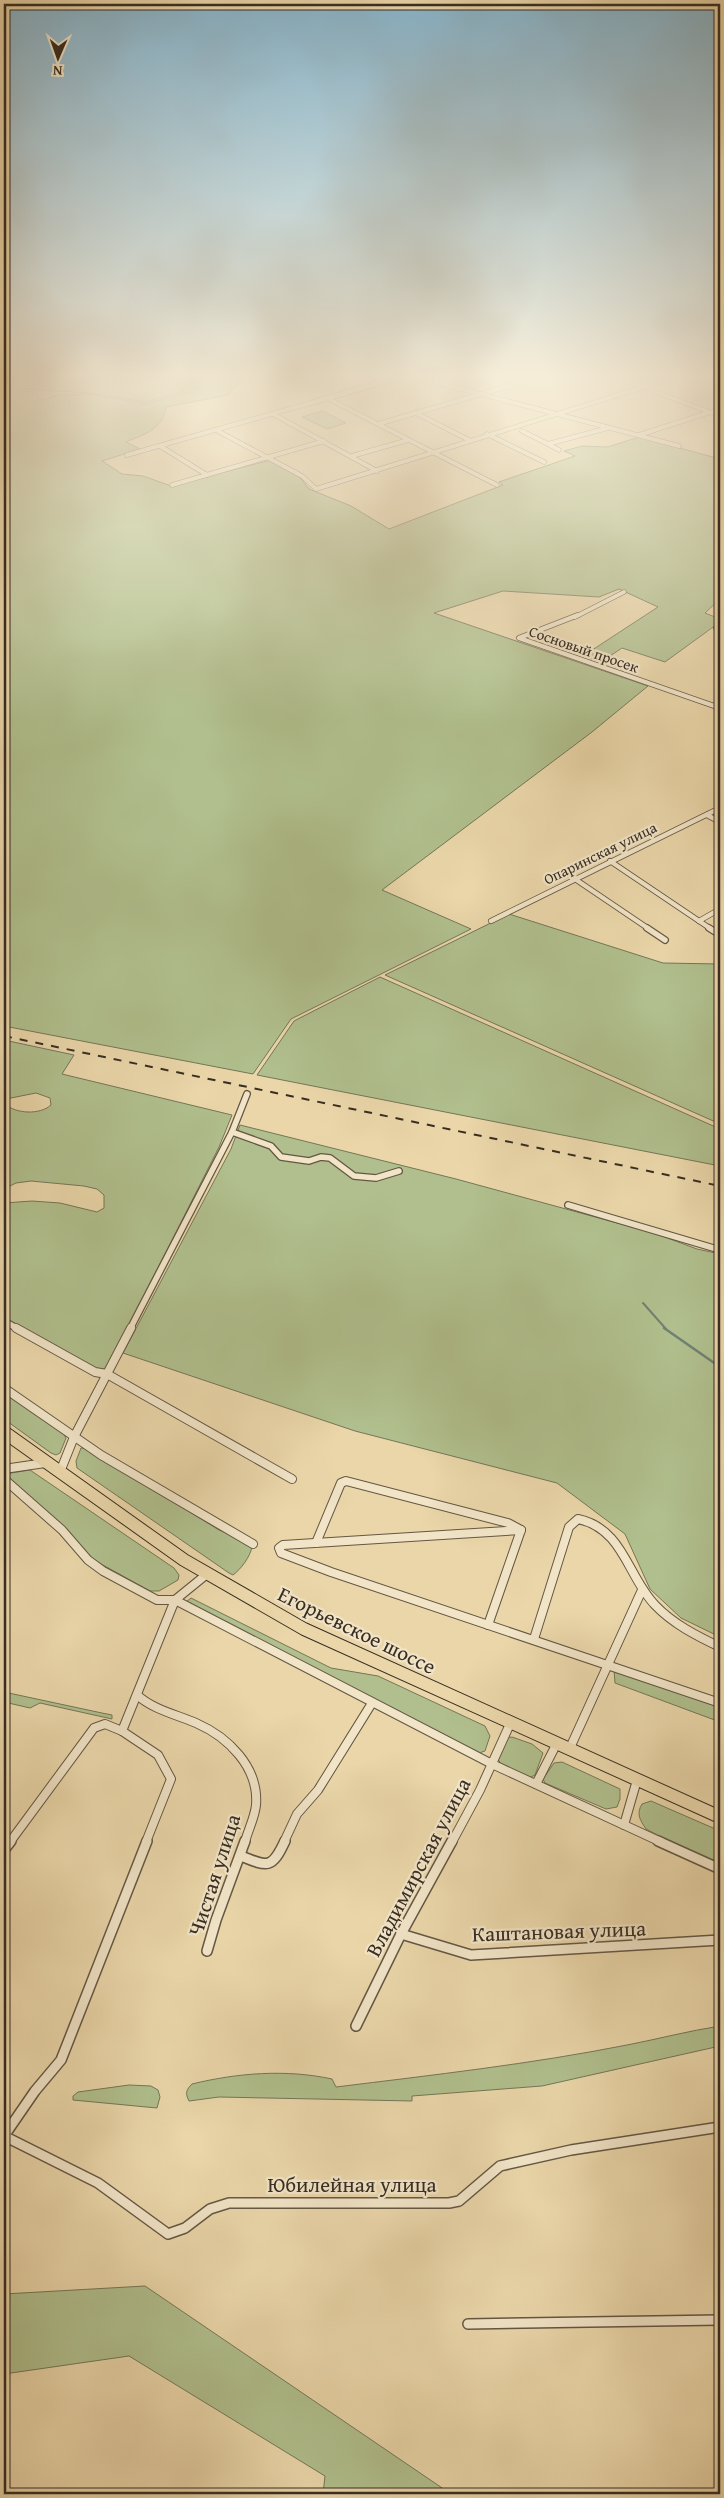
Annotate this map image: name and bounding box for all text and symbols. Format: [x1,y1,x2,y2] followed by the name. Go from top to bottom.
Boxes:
[32,32,82,82] north arrow
[52,61,63,81] text: N
[526,620,642,678] street label: Сосновый просек
[540,816,661,889] street label: Опаринская улица
[273,1578,441,1682] street label: Егорьевское шоссе
[358,1772,478,1962] street label: Владимирская улица
[180,1810,248,1940] street label: Чистая улица
[472,1912,646,1950] street label: Каштановая улица
[267,2169,437,2200] street label: Юбилейная улица

